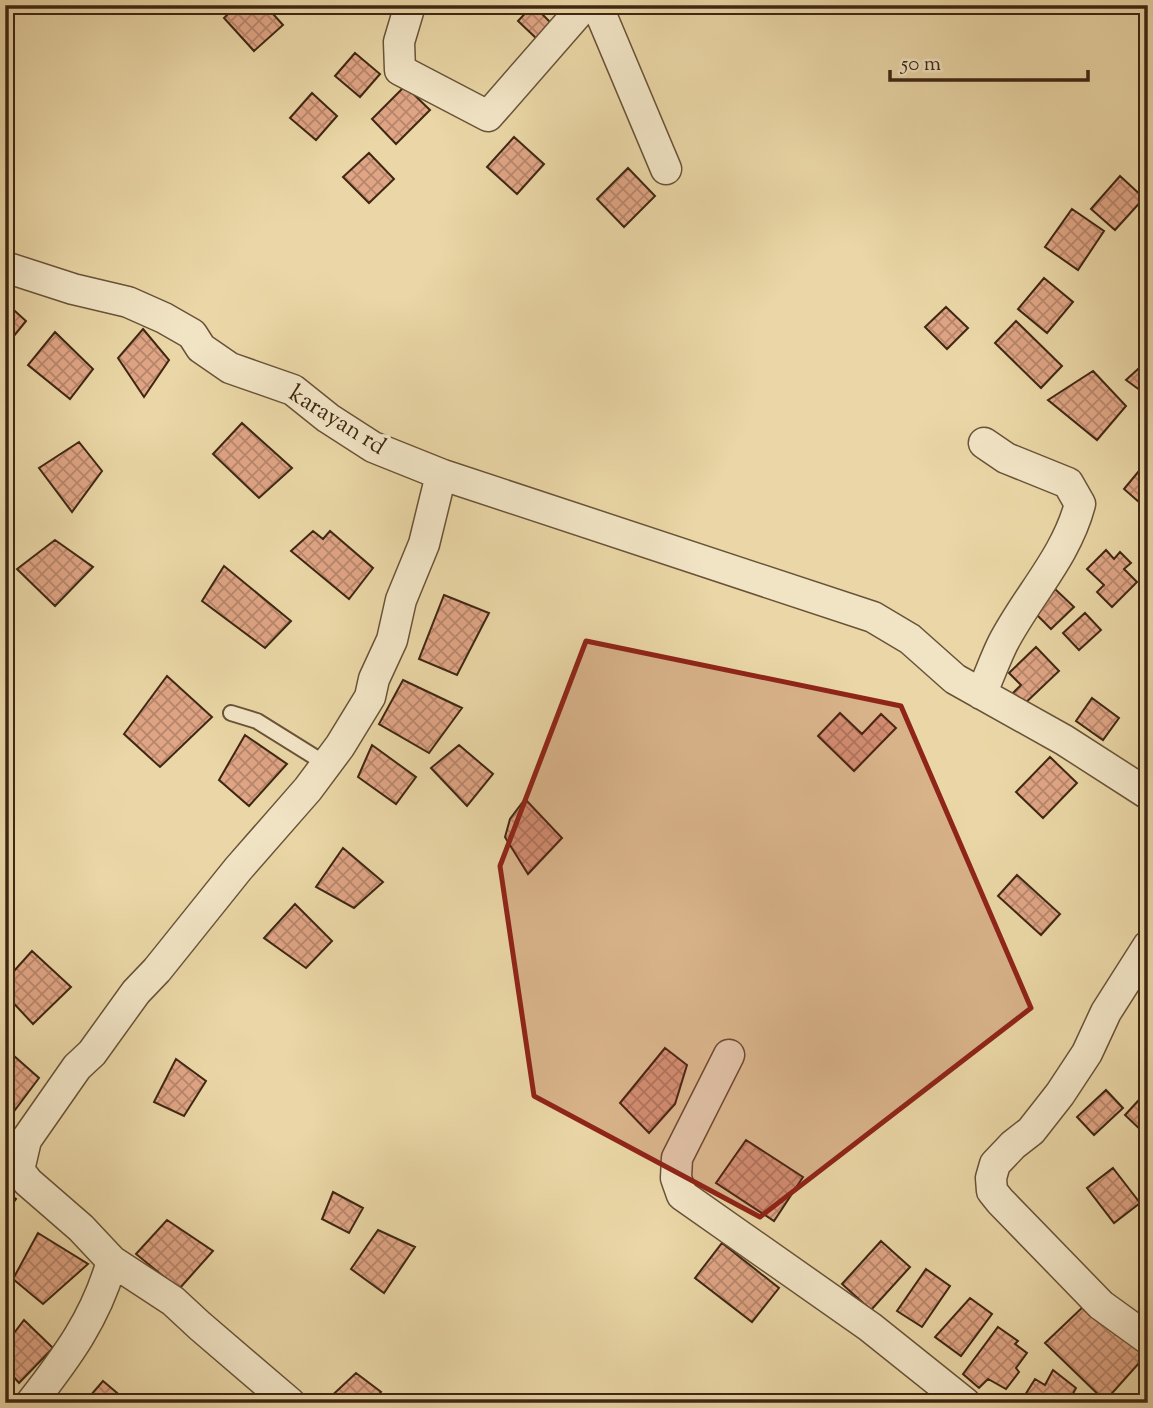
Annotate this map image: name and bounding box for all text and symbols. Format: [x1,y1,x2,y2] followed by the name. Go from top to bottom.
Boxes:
[890,38,1088,82] scale bar
[900,50,941,80] text: 50 m
[282,378,392,464] street label: karayan rd

